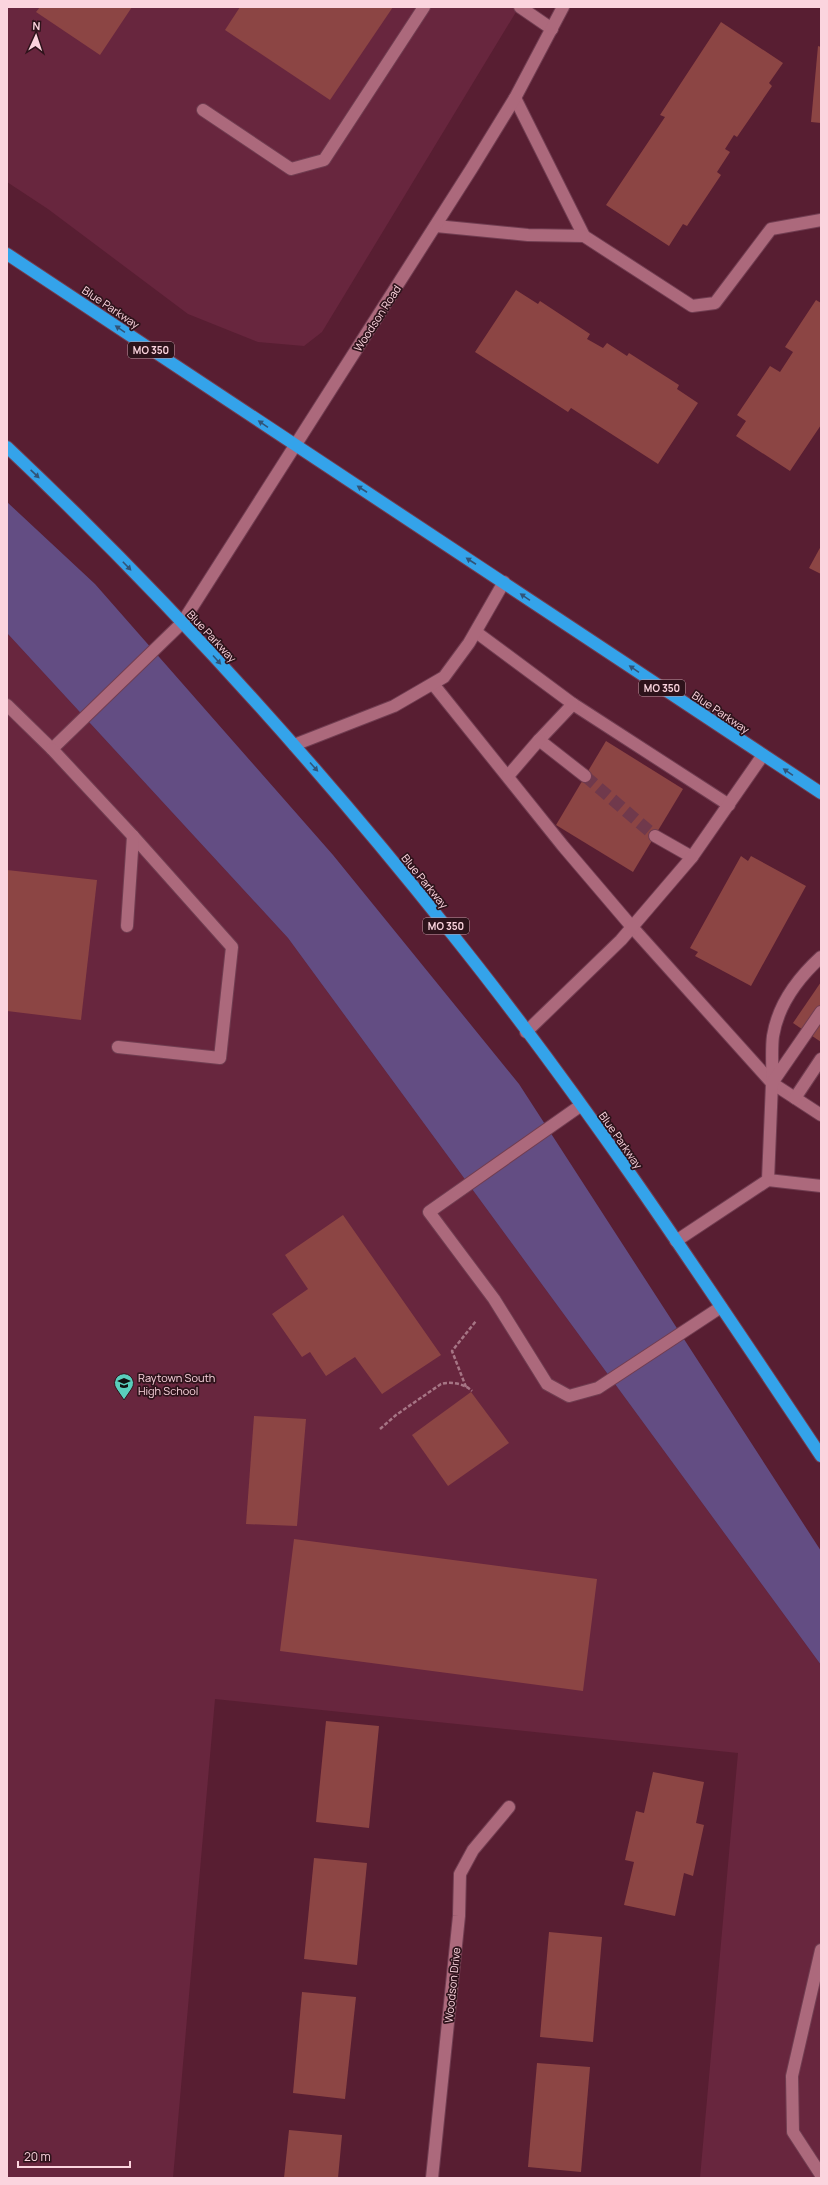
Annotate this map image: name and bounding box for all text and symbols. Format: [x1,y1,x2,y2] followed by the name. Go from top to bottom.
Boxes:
[16,16,56,56] north arrow
[32,18,41,33] text: N
[79,282,143,332] street label: Blue Parkway
[350,282,404,354] street label: Woodson Road
[114,325,126,332] one-way arrow
[128,342,174,358] road number: MO 350
[258,420,268,428] one-way arrow
[30,469,40,479] one-way arrow
[356,486,368,493] one-way arrow
[466,557,476,565] one-way arrow
[122,561,132,571] one-way arrow
[520,593,531,601] one-way arrow
[184,607,240,665] street label: Blue Parkway
[212,655,221,666] one-way arrow
[628,665,639,673] one-way arrow
[639,680,685,696] road number: MO 350
[689,687,753,737] street label: Blue Parkway
[309,762,318,772] one-way arrow
[783,768,794,776] one-way arrow
[398,851,452,912] street label: Blue Parkway
[423,918,469,934] road number: MO 350
[596,1109,646,1172] street label: Blue Parkway
[138,1370,215,1398] place label: Raytown South High School
[113,1372,135,1400] school or university icon: Raytown South High School
[441,1946,463,2024] street label: Woodson Drive
[18,2143,130,2169] scale bar
[24,2148,51,2165] text: 20 m

